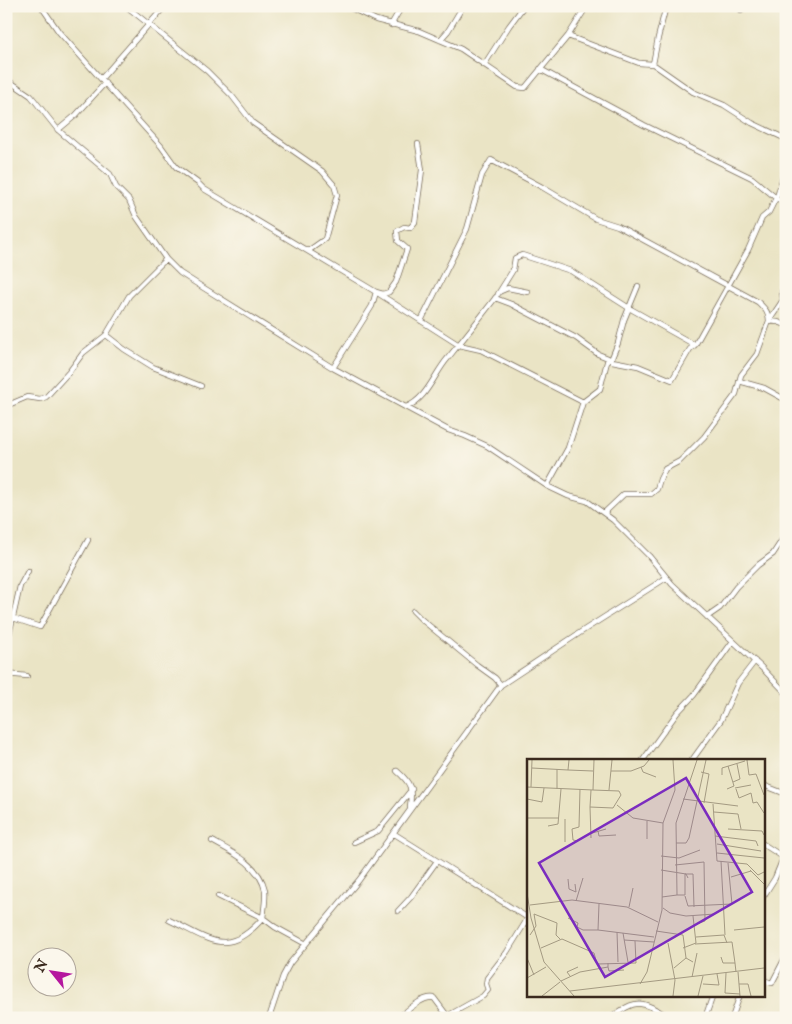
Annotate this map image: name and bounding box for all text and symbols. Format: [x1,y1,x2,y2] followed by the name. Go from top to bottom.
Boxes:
[527,759,764,996] inset map
[28,946,78,996] north arrow
[30,956,52,977] text: N

